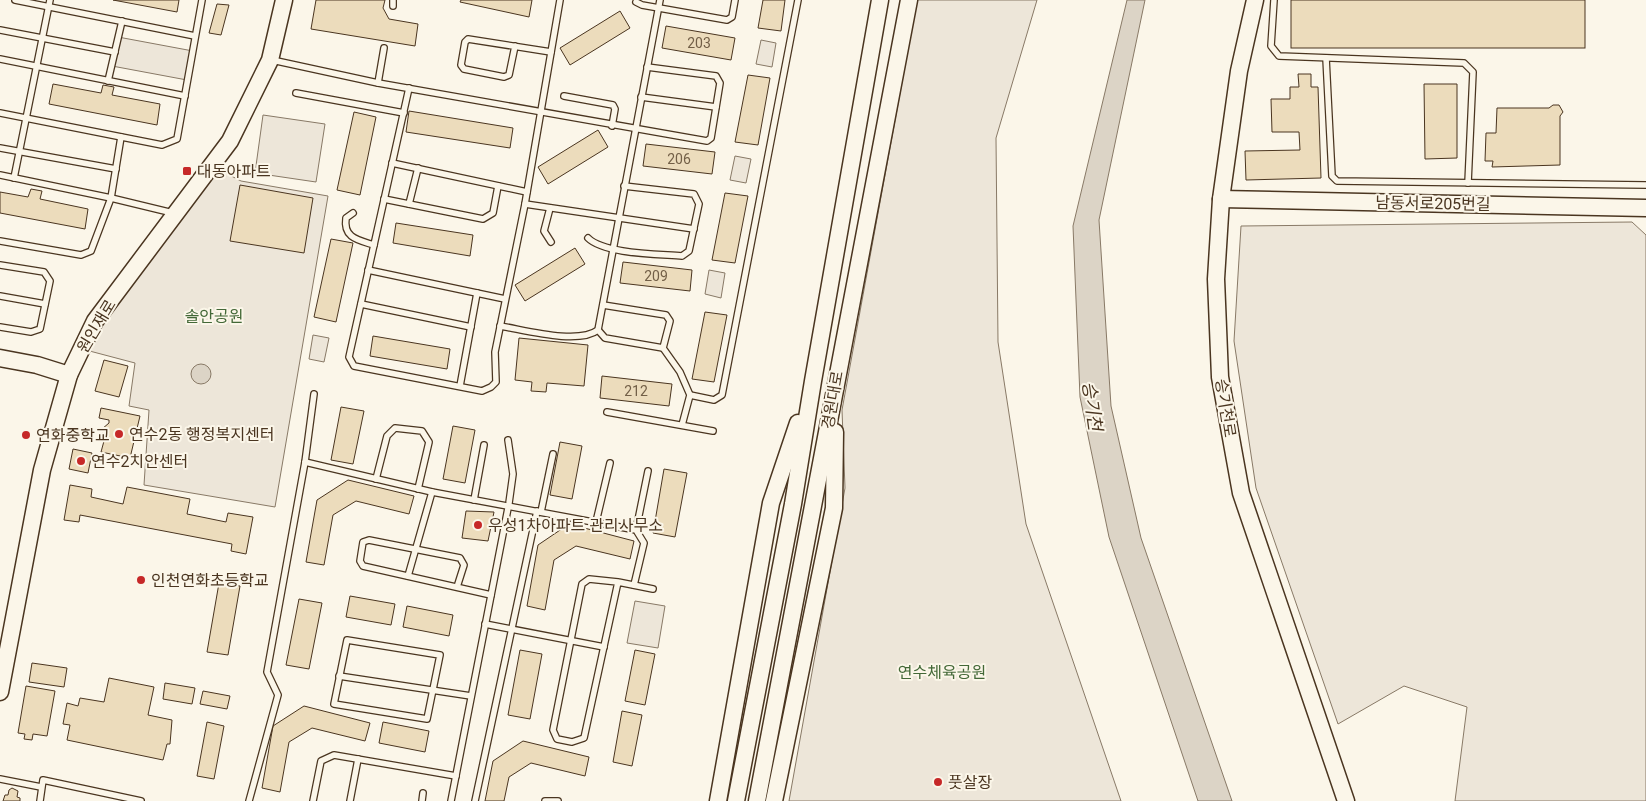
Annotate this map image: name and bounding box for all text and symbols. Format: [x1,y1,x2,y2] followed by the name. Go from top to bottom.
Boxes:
[687,35,711,51] house number: 203
[667,151,691,167] house number: 206
[197,162,271,181] place label: 대동아파트
[181,165,193,177] marker: 대동아파트
[1375,193,1491,214] street label: 남동서로205번길
[644,268,668,284] house number: 209
[73,296,120,356] street label: 원인재로
[185,307,243,326] park label: 솔안공원
[818,369,847,431] street label: 경원대로
[1212,378,1240,439] street label: 승기천로
[1079,380,1107,434] water label: 승기천
[624,383,648,399] house number: 212
[129,425,274,444] place label: 연수2동 행정복지센터
[36,426,110,445] place label: 연화중학교
[113,428,125,440] marker: 연수2동 행정복지센터
[20,429,32,441] marker: 연화중학교
[91,452,188,471] place label: 연수2치안센터
[75,455,87,467] marker: 연수2치안센터
[488,516,663,535] place label: 우성1차아파트 관리사무소
[472,519,484,531] marker: 우성1차아파트 관리사무소
[151,571,269,590] place label: 인천연화초등학교
[135,574,147,586] marker: 인천연화초등학교
[898,663,986,682] park label: 연수체육공원
[948,773,992,792] place label: 풋살장
[932,776,944,788] marker: 풋살장

